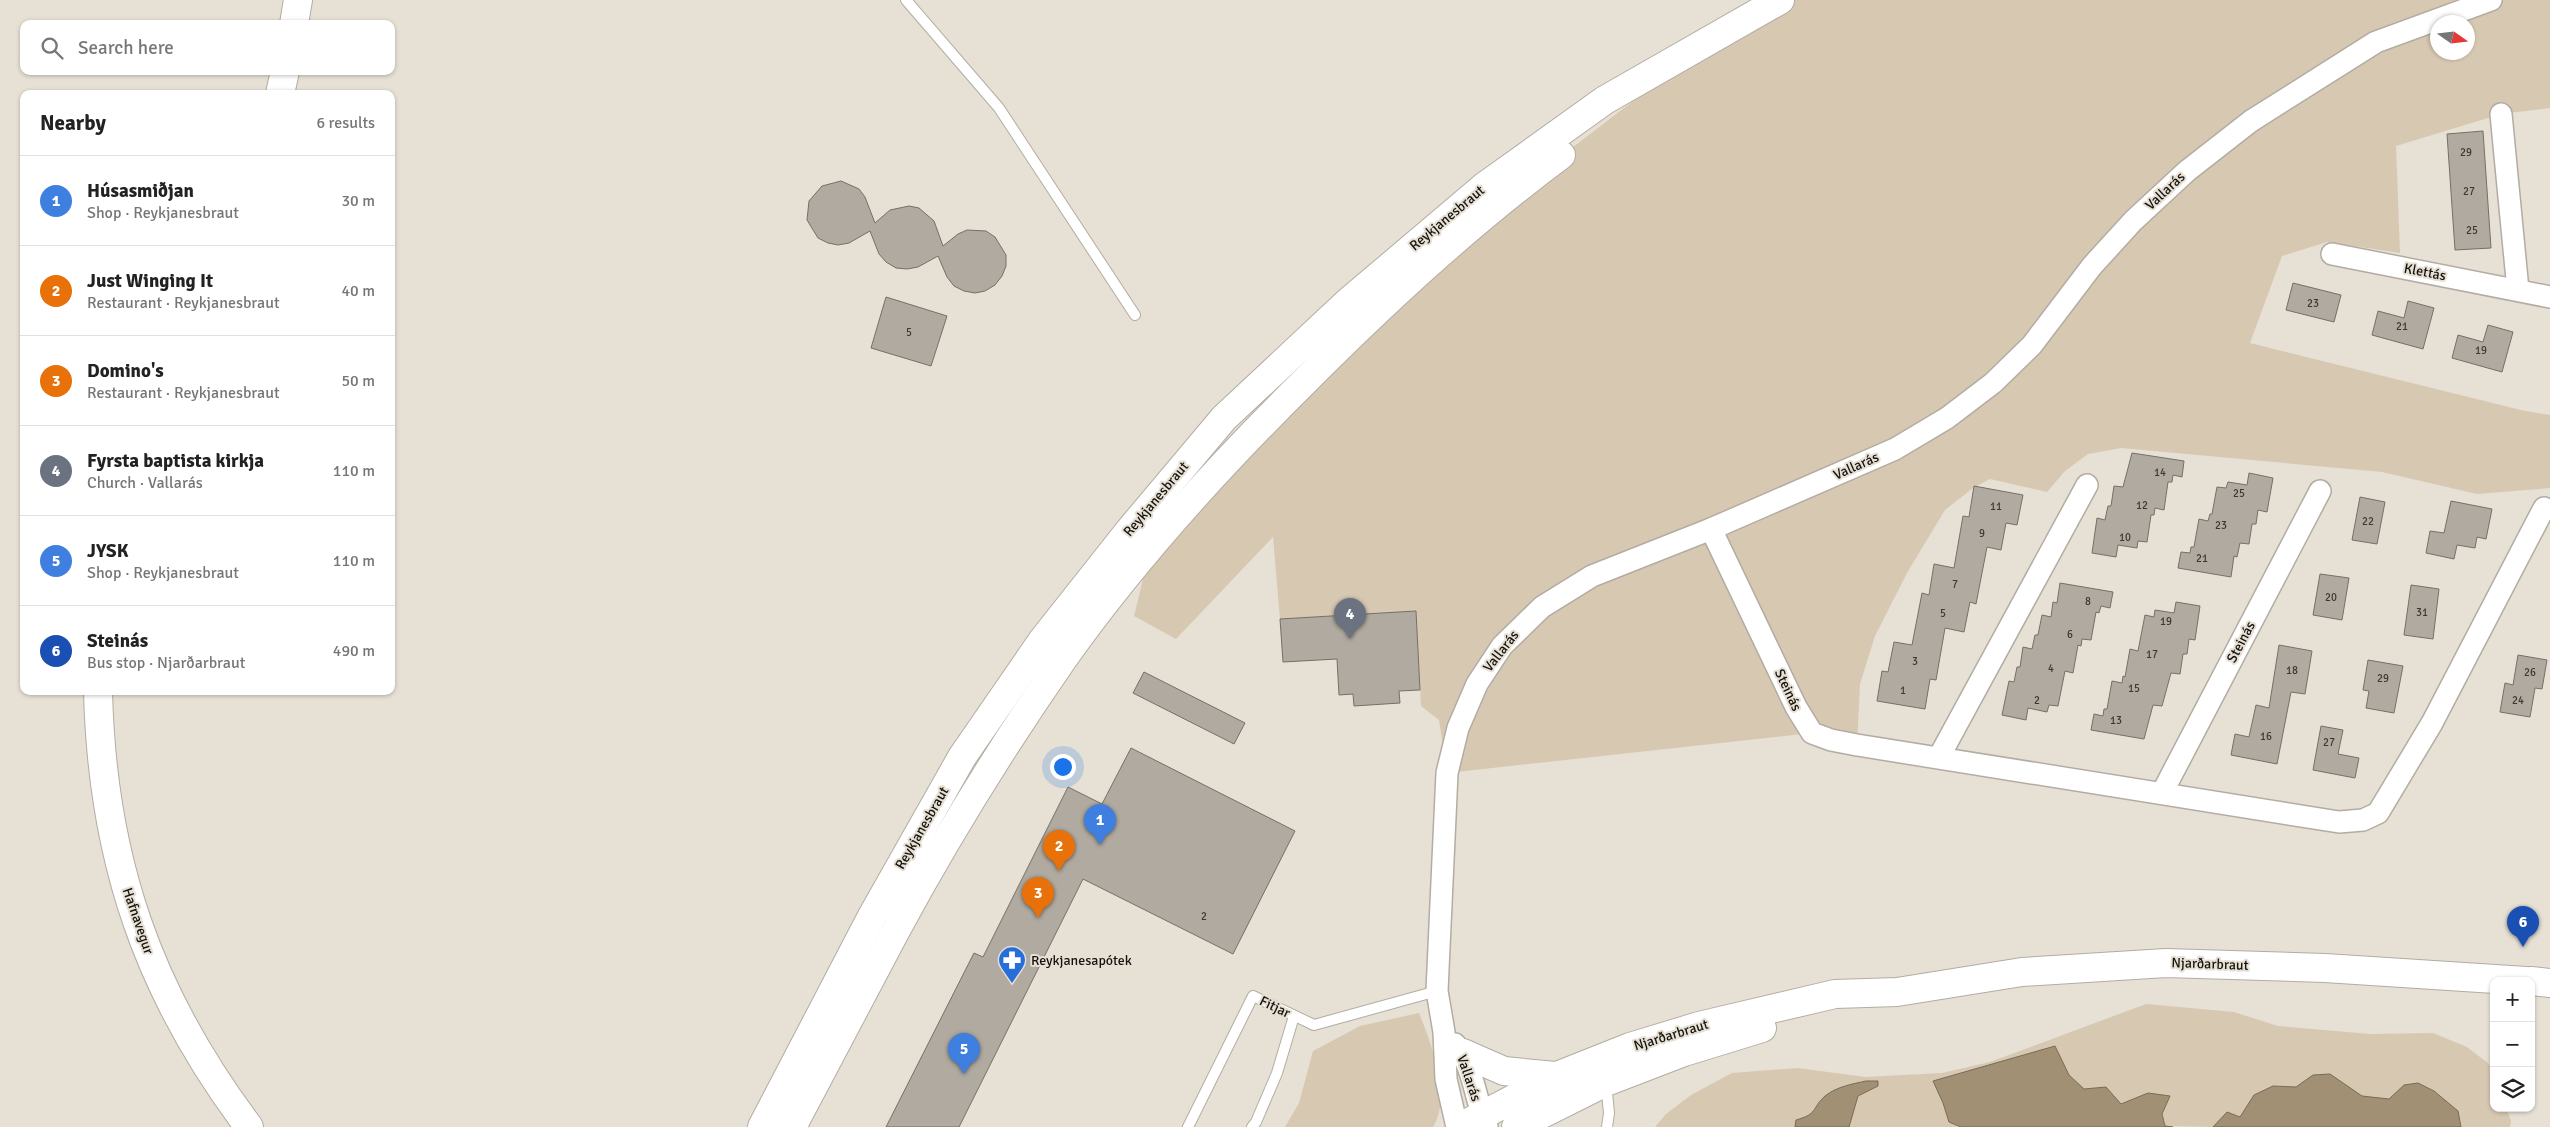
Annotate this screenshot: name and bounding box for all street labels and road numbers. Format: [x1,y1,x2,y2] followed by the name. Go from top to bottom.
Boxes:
[2142,168,2188,214] street label: Vallarás
[1406,182,1488,254] street label: Reykjanesbraut
[2403,260,2447,284] street label: Klettás
[1831,448,1881,484] street label: Vallarás
[1120,458,1192,540] street label: Reykjanesbraut
[2223,618,2259,666] street label: Steinás
[1480,627,1522,675] street label: Vallarás
[1771,666,1805,714] street label: Steinás
[892,784,953,872] street label: Reykjanesbraut
[119,886,158,957] street label: Hafnavegur
[2171,954,2249,974] street label: Njarðarbraut
[1257,992,1294,1022] street label: Fitjar
[1632,1016,1710,1054] street label: Njarðarbraut
[1453,1053,1485,1103] street label: Vallarás

